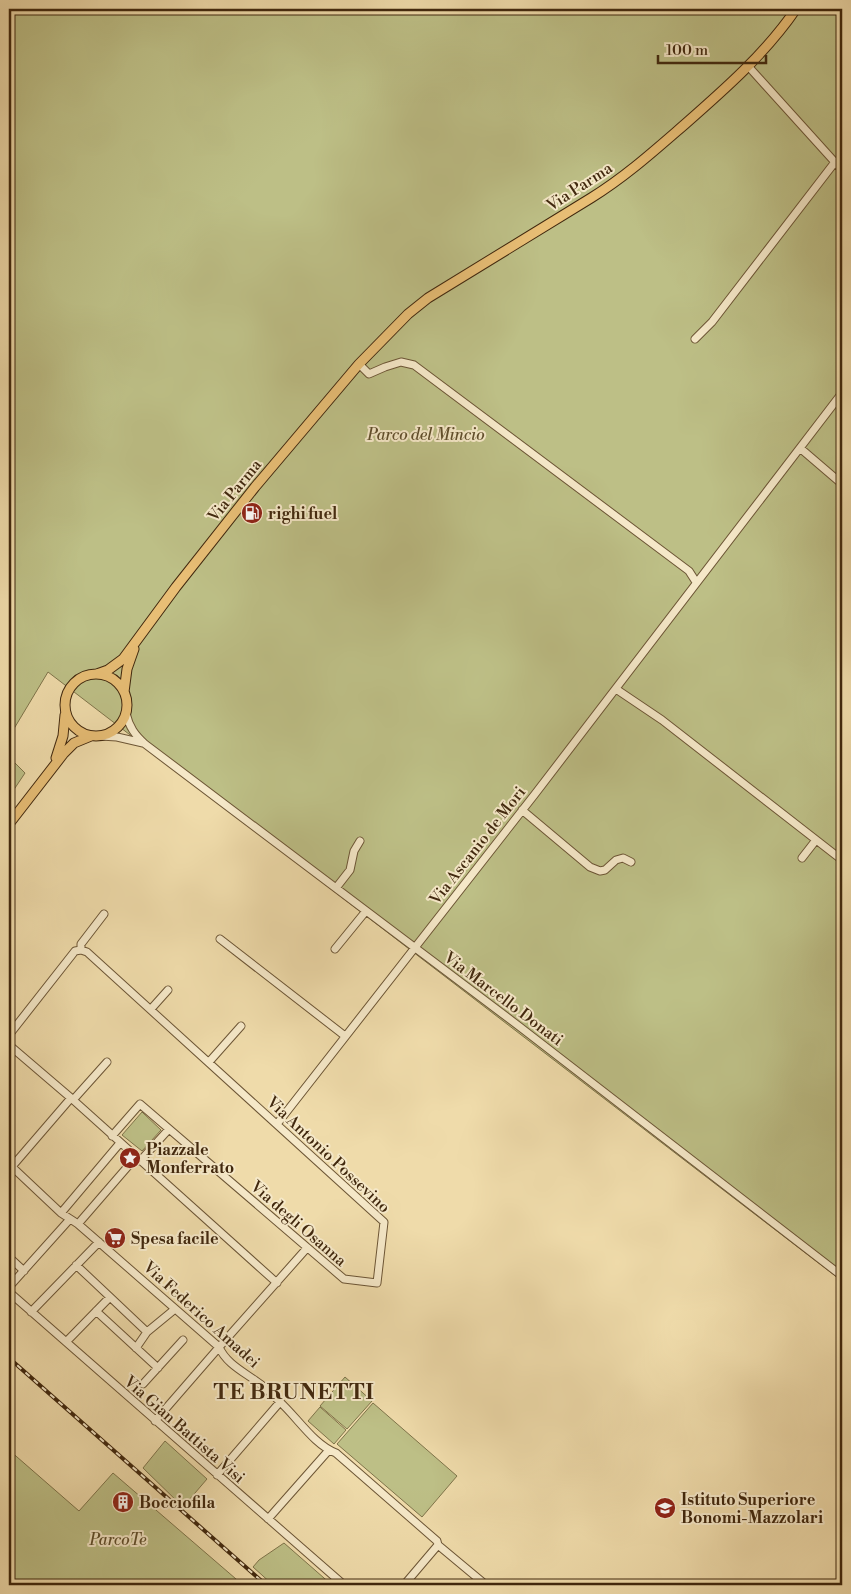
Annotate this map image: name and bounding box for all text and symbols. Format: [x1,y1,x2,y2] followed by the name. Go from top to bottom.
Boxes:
[658,32,766,64] scale bar
[666,41,708,60] text: 100 m
[542,158,617,216] street label: Via Parma
[366,425,485,445] park label: Parco del Mincio
[203,455,267,527] street label: Via Parma
[240,501,264,525] fuel station icon: righi fuel
[268,504,338,524] place label: righi fuel
[425,782,530,910] street label: Via Ascanio de Mori
[439,947,567,1050] street label: Via Marcello Donati
[262,1092,394,1217] street label: Via Antonio Possevino
[146,1140,234,1178] place label: Piazzale Monferrato
[118,1146,142,1170] place icon: Piazzale Monferrato
[245,1176,351,1272] street label: Via degli Osanna
[103,1226,127,1250] supermarket icon: Spesa facile
[131,1229,219,1249] place label: Spesa facile
[138,1256,264,1372] street label: Via Federico Amadei
[119,1371,249,1488] street label: Via Gian Battista Visi
[213,1380,375,1406] district label: TE BRUNETTI
[111,1490,135,1514] building icon: Bocciofila
[681,1490,823,1528] place label: Istituto Superiore Bonomi-Mazzolari
[139,1493,215,1513] place label: Bocciofila
[653,1496,677,1520] school or university icon: Istituto Superiore Bonomi-Mazzolari
[88,1530,147,1550] park label: ParcoTe

